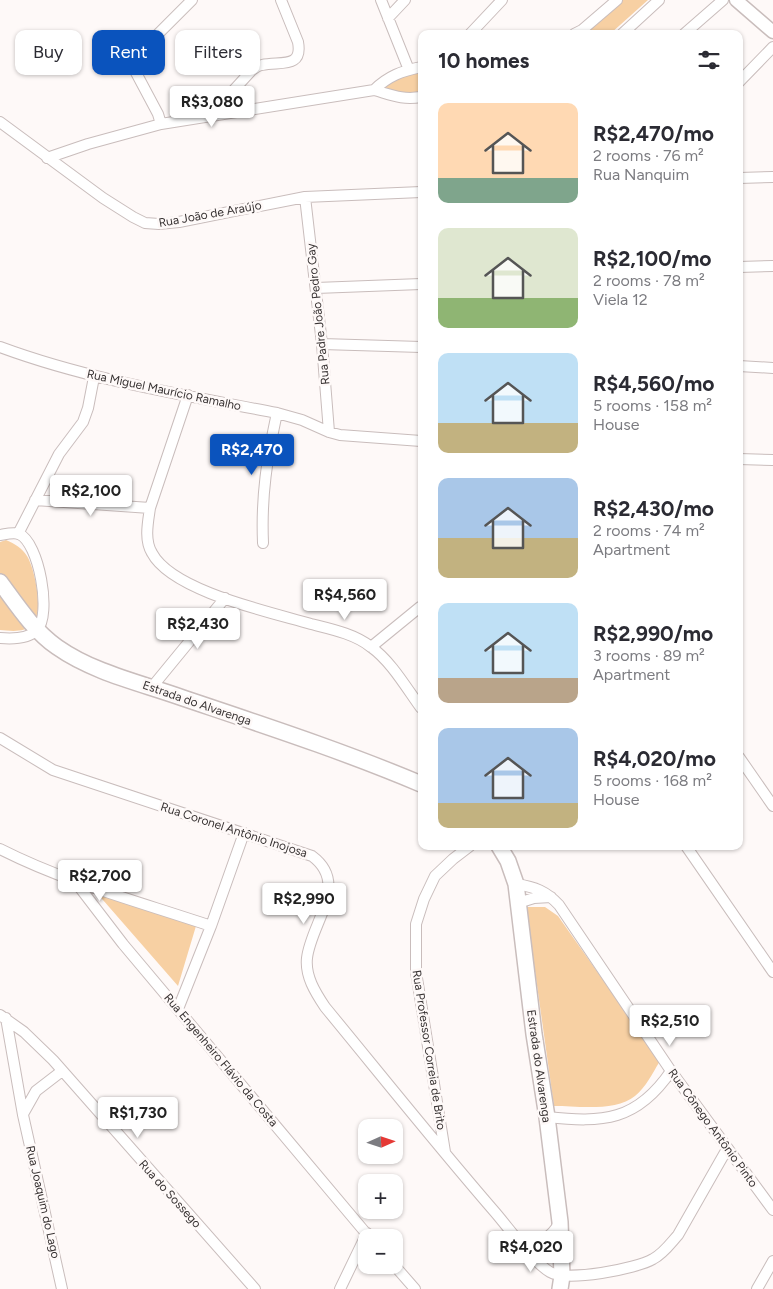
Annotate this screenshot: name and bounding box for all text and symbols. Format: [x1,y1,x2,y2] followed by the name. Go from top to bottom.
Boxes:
[15,30,82,75] chip: Buy
[92,30,165,75] chip: Rent
[175,30,260,75] chip: Filters
[695,46,723,74] icon: filters
[438,48,529,73] text: 10 homes
[166,86,258,128] pin: R$3,080
[181,92,243,111] text: R$3,080
[593,121,714,146] text: R$2,470/mo
[478,123,538,183] icon: home
[593,146,704,165] text: 2 rooms · 76 m²
[593,165,689,184] text: Rua Nanquim
[157,198,263,230] street label: Rua João de Araújo
[304,242,332,385] street label: Rua Padre João Pedro Gay
[593,246,711,271] text: R$2,100/mo
[478,248,538,308] icon: home
[593,271,705,290] text: 2 rooms · 78 m²
[593,290,648,309] text: Viela 12
[86,367,242,413] street label: Rua Miguel Maurício Ramalho
[593,371,714,396] text: R$4,560/mo
[478,373,538,433] icon: home
[593,396,712,415] text: 5 rooms · 158 m²
[593,415,639,434] text: House
[206,434,298,476] pin: R$2,470
[221,440,283,459] text: R$2,470
[45,474,137,517] pin: R$2,100
[61,481,121,500] text: R$2,100
[593,496,714,521] text: R$2,430/mo
[478,498,538,558] icon: home
[593,521,705,540] text: 2 rooms · 74 m²
[593,540,670,559] text: Apartment
[299,578,391,621] pin: R$4,560
[314,585,376,604] text: R$4,560
[152,608,244,650] pin: R$2,430
[167,614,229,633] text: R$2,430
[593,621,713,646] text: R$2,990/mo
[478,623,538,683] icon: home
[593,646,705,665] text: 3 rooms · 89 m²
[593,665,670,684] text: Apartment
[141,678,253,728] street label: Estrada do Alvarenga
[593,746,716,771] text: R$4,020/mo
[478,748,538,808] icon: home
[593,771,712,790] text: 5 rooms · 168 m²
[593,790,639,809] text: House
[159,800,309,860] street label: Rua Coronel Antônio Inojosa
[54,860,146,902] pin: R$2,700
[69,866,131,885] text: R$2,700
[258,882,350,925] pin: R$2,990
[273,889,335,908] text: R$2,990
[409,969,449,1131] street label: Rua Professor Correia de Brito
[161,991,281,1129] street label: Rua Engenheiro Flávio da Costa
[624,1004,716,1047] pin: R$2,510
[524,1009,554,1123] street label: Estrada do Alvarenga
[641,1011,699,1030] text: R$2,510
[665,1066,761,1190] street label: Rua Cônego Antônio Pinto
[92,1096,184,1139] pin: R$1,730
[109,1103,167,1122] text: R$1,730
[358,1119,402,1164] north arrow
[358,1119,403,1274] map controls
[23,1144,63,1260] street label: Rua Joaquim do Lago
[136,1157,204,1231] street label: Rua do Sossego
[358,1174,403,1219] button: +
[358,1229,403,1274] button: −
[485,1230,577,1273] pin: R$4,020
[499,1237,563,1256] text: R$4,020

